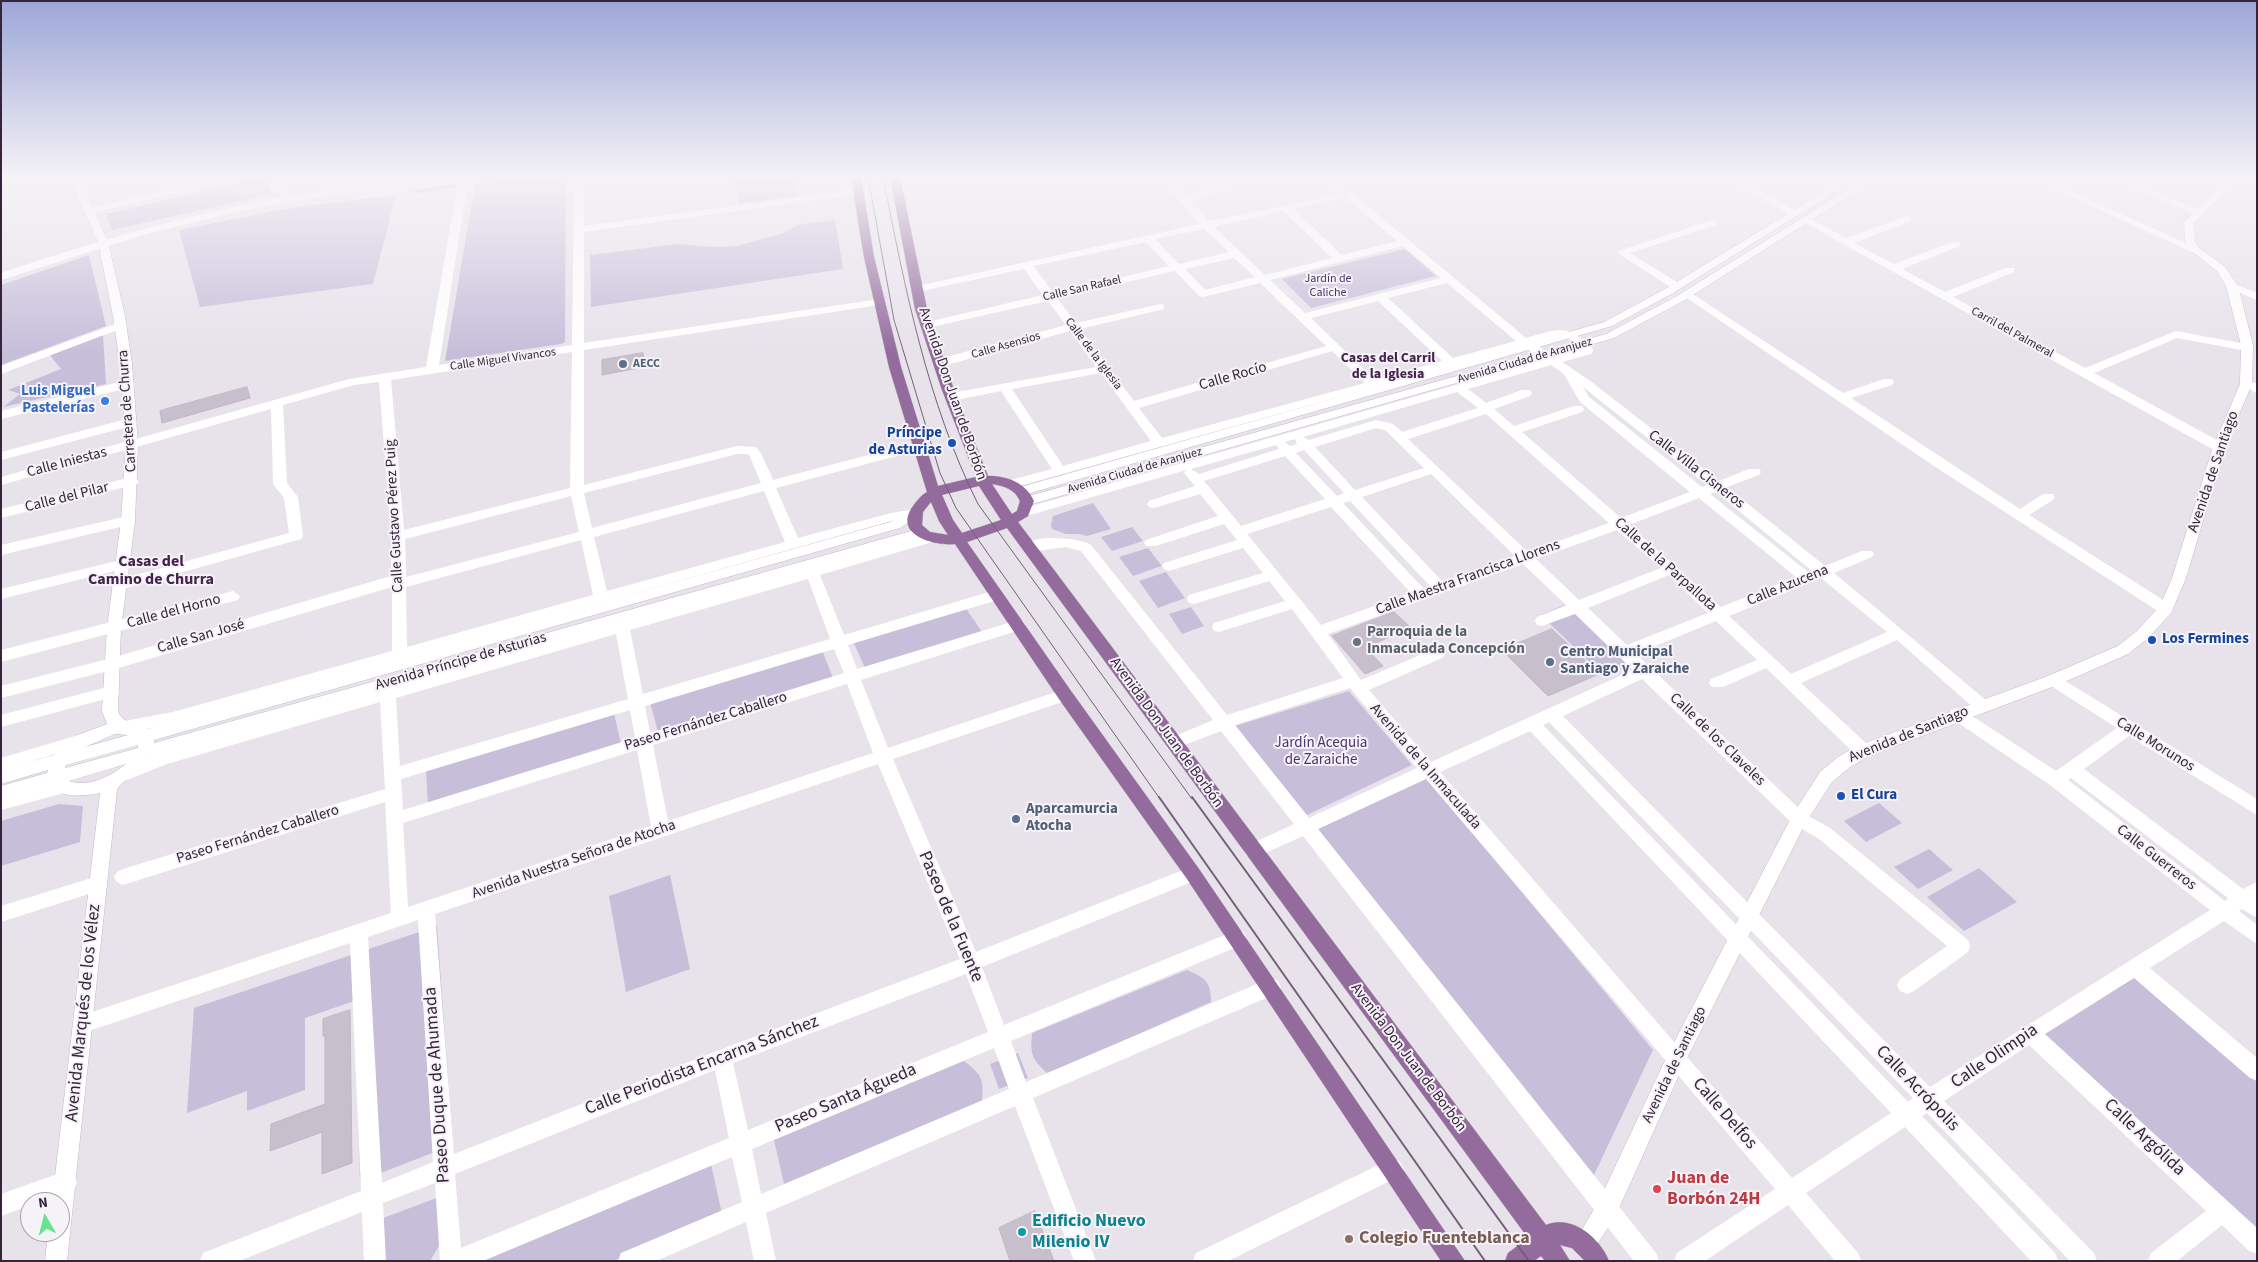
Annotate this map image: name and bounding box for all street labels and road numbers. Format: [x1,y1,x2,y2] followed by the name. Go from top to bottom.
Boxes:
[1041,273,1123,305] street label: Calle San Rafael
[1968,304,2056,362] street label: Carril del Palmeral
[914,305,990,483] street label: Avenida Don Juan de Borbón
[1061,315,1125,393] street label: Calle de la Iglesia
[970,329,1042,363] street label: Calle Asensios
[1456,335,1594,387] street label: Avenida Ciudad de Aranjuez
[449,345,557,375] street label: Calle Miguel Vivancos
[115,349,141,473] street label: Carretera de Churra
[1197,359,1269,395] street label: Calle Rocío
[2185,409,2243,535] street label: Avenida de Santiago
[1644,427,1748,513] street label: Calle Villa Cisneros
[382,439,408,593] street label: Calle Gustavo Pérez Puig
[25,444,109,482] street label: Calle Iniestas
[1066,445,1204,497] street label: Avenida Ciudad de Aranjuez
[23,479,111,517] street label: Calle del Pilar
[1610,514,1720,616] street label: Calle de la Parpallota
[1373,536,1563,620] street label: Calle Maestra Francisca Llorens
[1745,561,1831,611] street label: Calle Azucena
[125,591,223,633] street label: Calle del Horno
[155,616,247,658] street label: Calle San José
[373,629,549,695] street label: Avenida Príncipe de Asturias
[1105,654,1227,812] street label: Avenida Don Juan de Borbón
[622,689,790,755] street label: Paseo Fernández Caballero
[1665,690,1769,790] street label: Calle de los Claveles
[1365,700,1485,834] street label: Avenida de la Inmaculada
[1846,703,1972,767] street label: Avenida de Santiago
[2112,714,2198,776] street label: Calle Morunos
[174,802,342,868] street label: Paseo Fernández Caballero
[470,817,678,903] street label: Avenida Nuestra Señora de Atocha
[2113,821,2199,895] street label: Calle Guerreros
[913,848,987,986] street label: Paseo de la Fuente
[62,903,106,1123] street label: Avenida Marqués de los Vélez
[1346,980,1470,1136] street label: Avenida Don Juan de Borbón
[420,986,456,1184] street label: Paseo Duque de Ahumada
[1639,1004,1711,1126] street label: Avenida de Santiago
[582,1011,822,1121] street label: Calle Periodista Encarna Sánchez
[1947,1020,2043,1094] street label: Calle Olimpia
[1871,1042,1963,1136] street label: Calle Acrópolis
[772,1059,920,1139] street label: Paseo Santa Águeda
[1687,1074,1761,1154] street label: Calle Delfos
[2099,1095,2189,1181] street label: Calle Argólida

